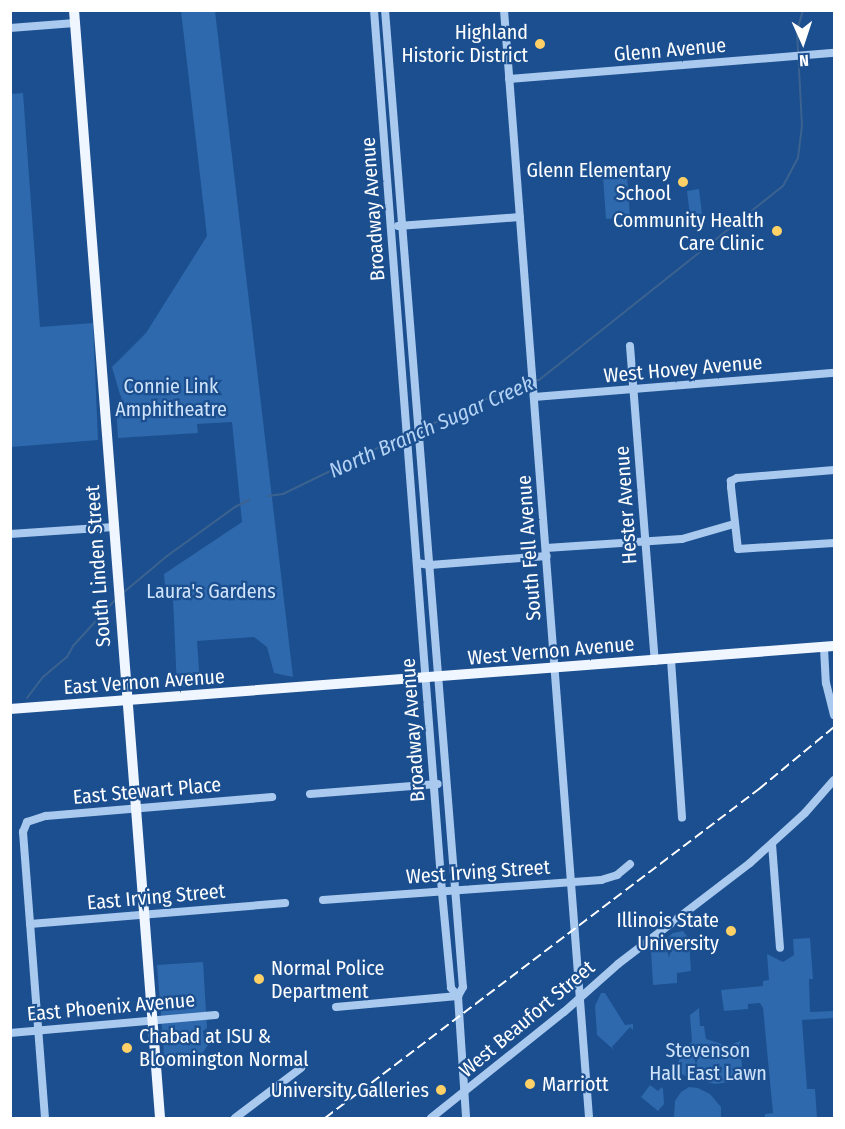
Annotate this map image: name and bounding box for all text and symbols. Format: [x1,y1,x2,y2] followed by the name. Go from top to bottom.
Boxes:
[773,12,833,72] north arrow
[401,20,528,67] place label: Highland Historic District
[613,33,727,67] street label: Glenn Avenue
[533,37,547,51] marker: Highland Historic District
[799,51,809,70] text: N
[356,136,390,282] street label: Broadway Avenue
[527,158,671,205] place label: Glenn Elementary School
[676,175,690,189] marker: Glenn Elementary School
[613,208,764,255] place label: Community Health Care Clinic
[768,222,786,240] marker: Community Health Care Clinic
[603,350,763,388] street label: West Hovey Avenue
[325,371,537,483] water label: North Branch Sugar Creek
[115,375,227,422] park label: Connie Link Amphitheatre
[610,445,642,565] street label: Hester Avenue
[512,474,546,622] street label: South Fell Avenue
[80,484,116,648] street label: South Linden Street
[146,579,276,603] park label: Laura's Gardens
[467,632,635,670] street label: West Vernon Avenue
[396,657,430,803] street label: Broadway Avenue
[63,664,225,700] street label: East Vernon Avenue
[72,773,222,809] street label: East Stewart Place
[405,855,551,889] street label: West Irving Street
[86,879,226,915] street label: East Irving Street
[617,908,719,955] place label: Illinois State University
[724,924,738,938] marker: Illinois State University
[454,955,600,1083] street label: West Beaufort Street
[271,956,384,1003] place label: Normal Police Department
[252,972,266,986] marker: Normal Police Department
[26,988,196,1026] street label: East Phoenix Avenue
[139,1024,308,1071] place label: Chabad at ISU & Bloomington Normal
[649,1038,767,1085] park label: Stevenson Hall East Lawn
[120,1041,134,1055] marker: Chabad at ISU & Bloomington Normal
[542,1072,609,1096] place label: Marriott
[523,1077,537,1091] marker: Marriott
[271,1078,429,1102] place label: University Galleries
[434,1083,448,1097] marker: University Galleries

